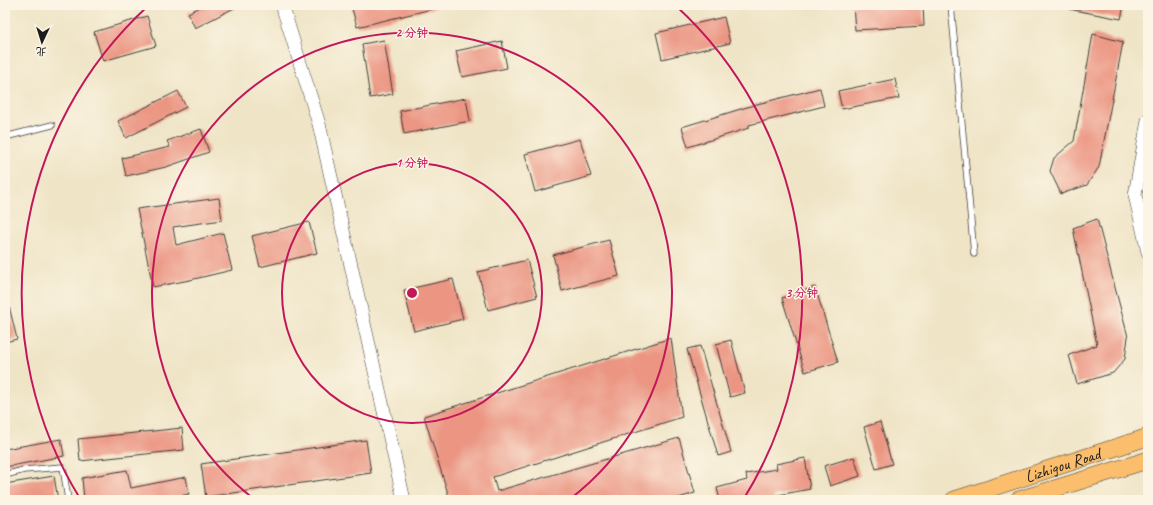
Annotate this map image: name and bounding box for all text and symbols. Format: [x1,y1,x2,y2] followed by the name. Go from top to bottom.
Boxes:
[22,22,62,62] north arrow
[396,25,428,41] text: 2 分钟
[35,45,47,59] text: 北
[396,155,428,171] text: 1 分钟
[786,285,818,301] text: 3 分钟
[405,286,419,300] centre of rings
[1022,443,1105,487] street label: Lizhigou Road

